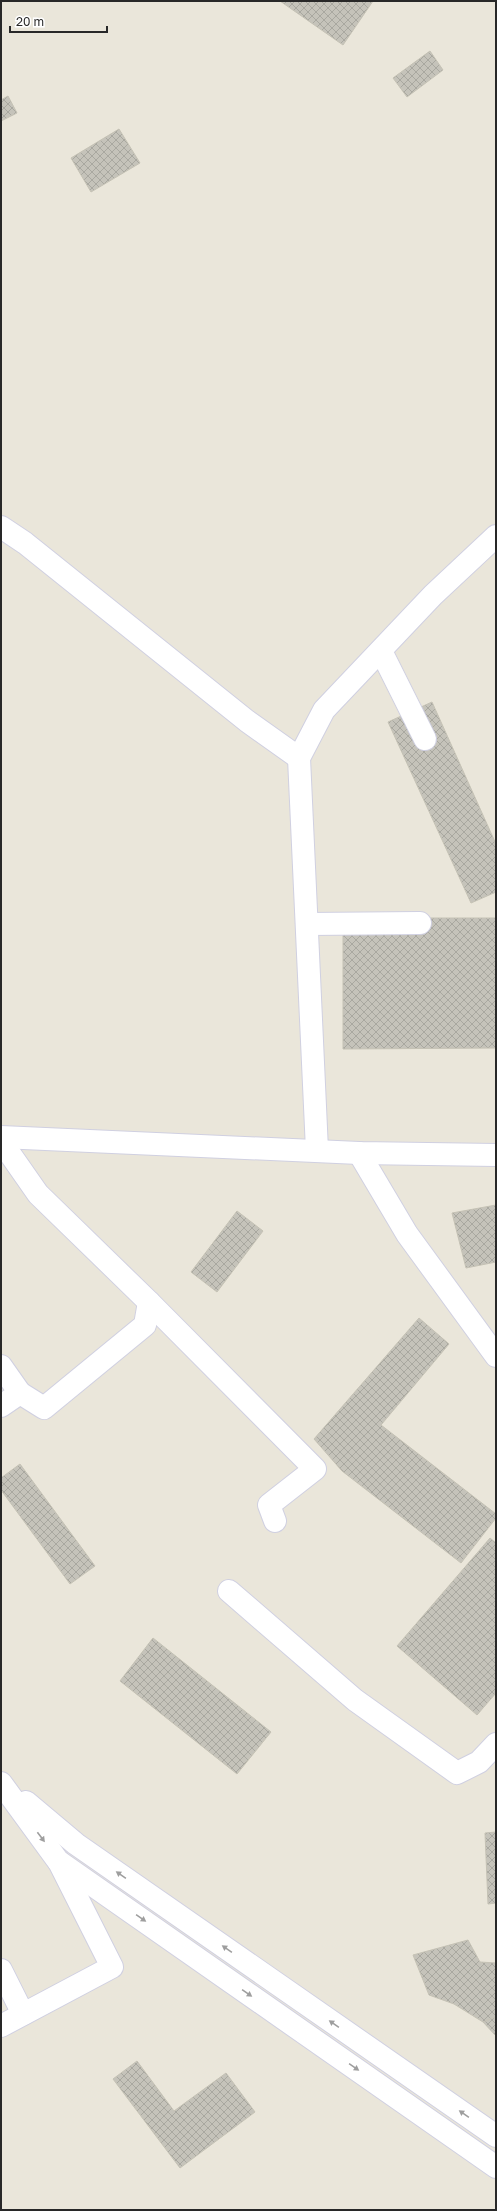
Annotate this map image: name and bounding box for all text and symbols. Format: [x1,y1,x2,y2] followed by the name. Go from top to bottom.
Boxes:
[10,8,107,34] scale bar
[16,14,44,29] text: 20 m
[37,1832,45,1843] one-way arrow
[115,1871,126,1879] one-way arrow
[136,1914,146,1922] one-way arrow
[222,1945,233,1953] one-way arrow
[242,1989,253,1997] one-way arrow
[329,2020,339,2028] one-way arrow
[349,2063,359,2071] one-way arrow
[459,2110,469,2118] one-way arrow

